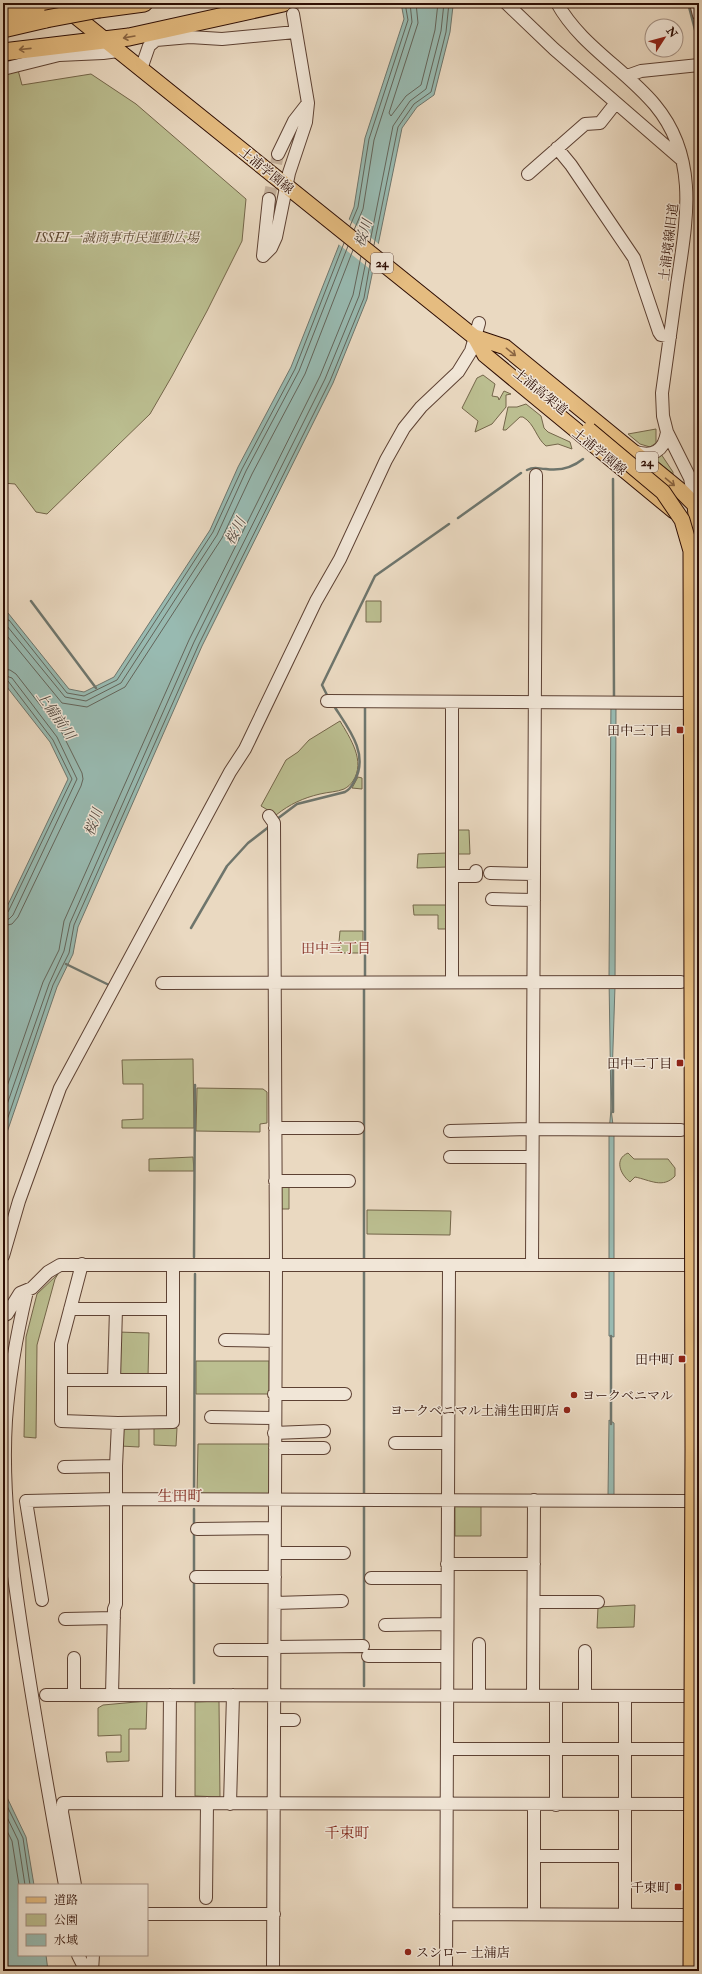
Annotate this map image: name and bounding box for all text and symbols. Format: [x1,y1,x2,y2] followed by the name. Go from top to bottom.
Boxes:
[644,18,684,58] north arrow
[663,24,681,41] text: N
[123,33,136,41] one-way arrow
[19,45,32,53] one-way arrow
[236,144,297,197] street label: 土浦学園線
[656,202,682,282] street label: 土浦境線旧道
[351,215,377,249] water label: 桜川
[34,230,200,246] park label: ISSEI一誠商事市民運動広場
[371,253,393,273] road number: 24
[506,347,516,356] one-way arrow
[510,365,571,418] street label: 土浦高架道
[569,425,630,478] street label: 土浦学園線
[636,452,658,472] road number: 24
[664,477,675,486] one-way arrow
[222,513,250,548] water label: 桜川
[33,687,80,745] water label: 上備前川
[607,723,672,739] place label: 田中三丁目
[675,725,685,735] marker: 田中三丁目
[81,804,107,838] water label: 桜川
[301,940,371,957] district label: 田中三丁目
[607,1056,672,1072] place label: 田中二丁目
[675,1058,685,1068] marker: 田中二丁目
[635,1352,674,1368] place label: 田中町
[677,1354,687,1364] marker: 田中町
[582,1388,673,1404] place label: ヨークベニマル
[569,1390,579,1400] marker: ヨークベニマル
[390,1403,559,1419] place label: ヨークベニマル土浦生田町店
[562,1405,572,1415] marker: ヨークベニマル土浦生田町店
[157,1487,203,1506] district label: 生田町
[324,1824,370,1843] district label: 千束町
[631,1880,670,1896] place label: 千束町
[673,1882,683,1892] marker: 千束町
[18,1884,148,1956] legend
[54,1893,78,1908] text: 道路
[54,1913,78,1928] text: 公園
[54,1933,78,1948] text: 水域
[416,1945,510,1961] place label: スシロー 土浦店
[403,1947,413,1957] marker: スシロー 土浦店

